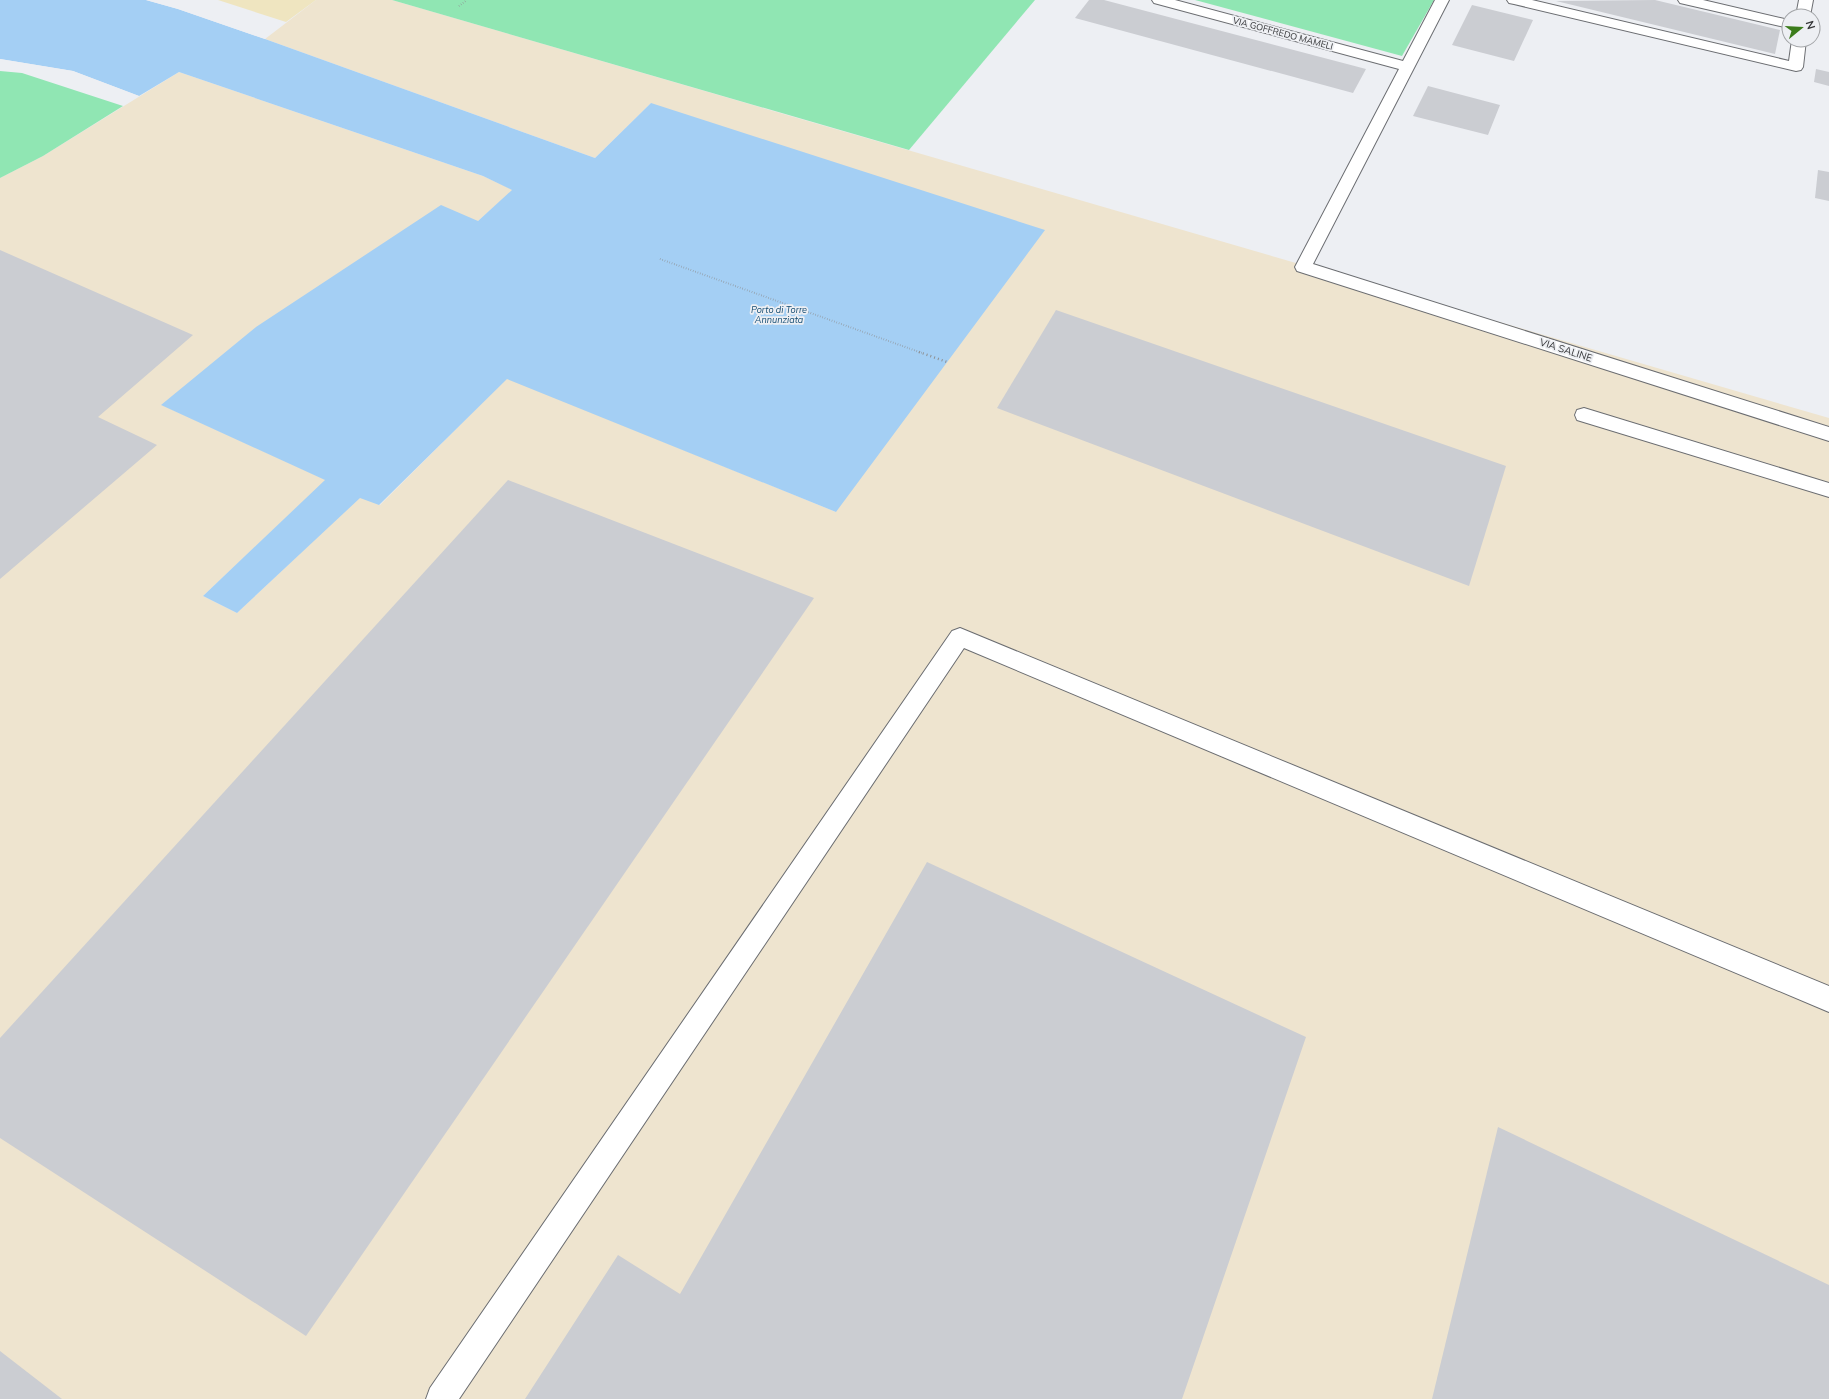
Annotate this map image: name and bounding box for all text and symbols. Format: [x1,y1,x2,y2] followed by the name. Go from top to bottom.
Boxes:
[1781,8,1821,48] north arrow
[1232,14,1334,52] street label: VIA GOFFREDO MAMELI
[1803,19,1818,31] text: N
[751,304,807,325] water label: Porto di Torre Annunziata
[1538,335,1594,365] street label: VIA SALINE

